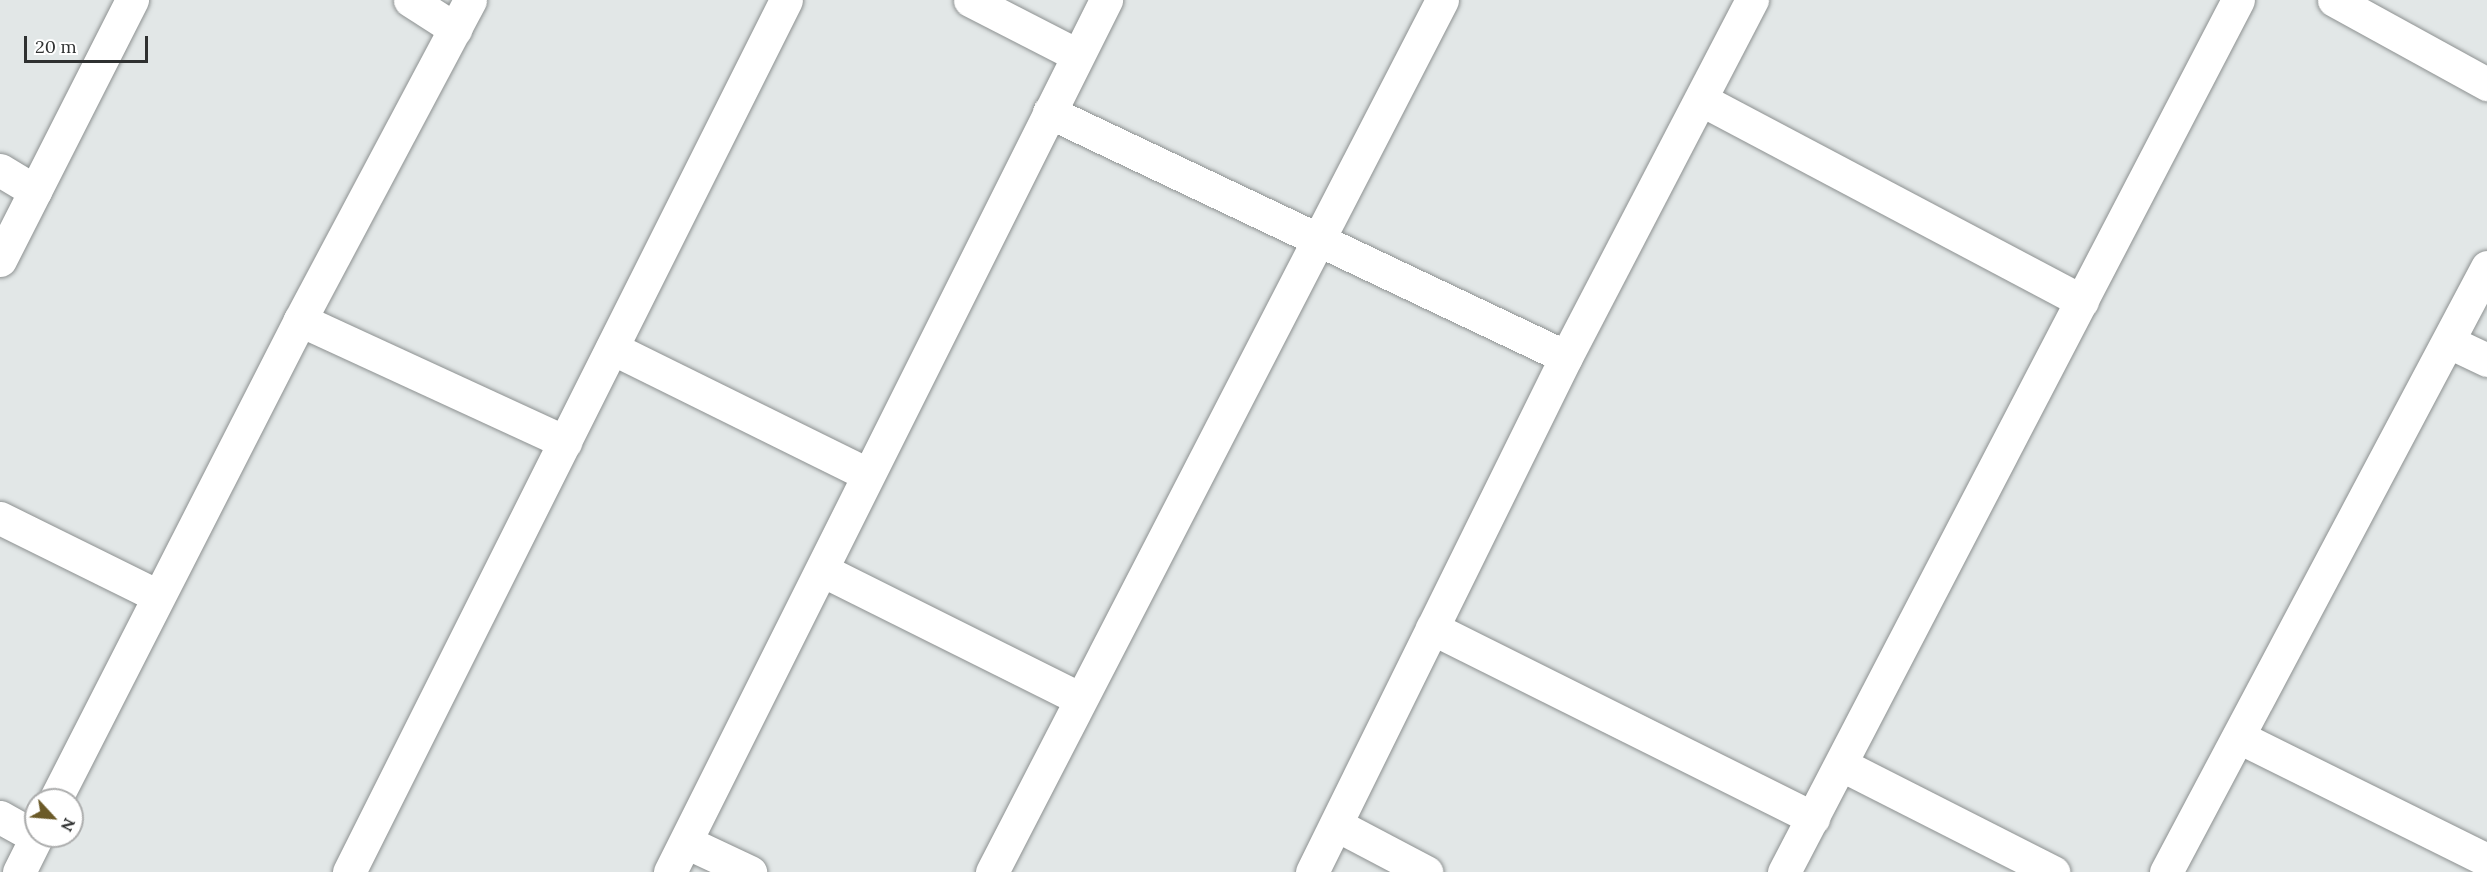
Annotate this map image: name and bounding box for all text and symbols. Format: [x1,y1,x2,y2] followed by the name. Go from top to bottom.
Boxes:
[27,24,152,62] scale bar
[35,35,77,58] text: 20 m
[24,788,84,848] north arrow
[57,815,80,835] text: N

